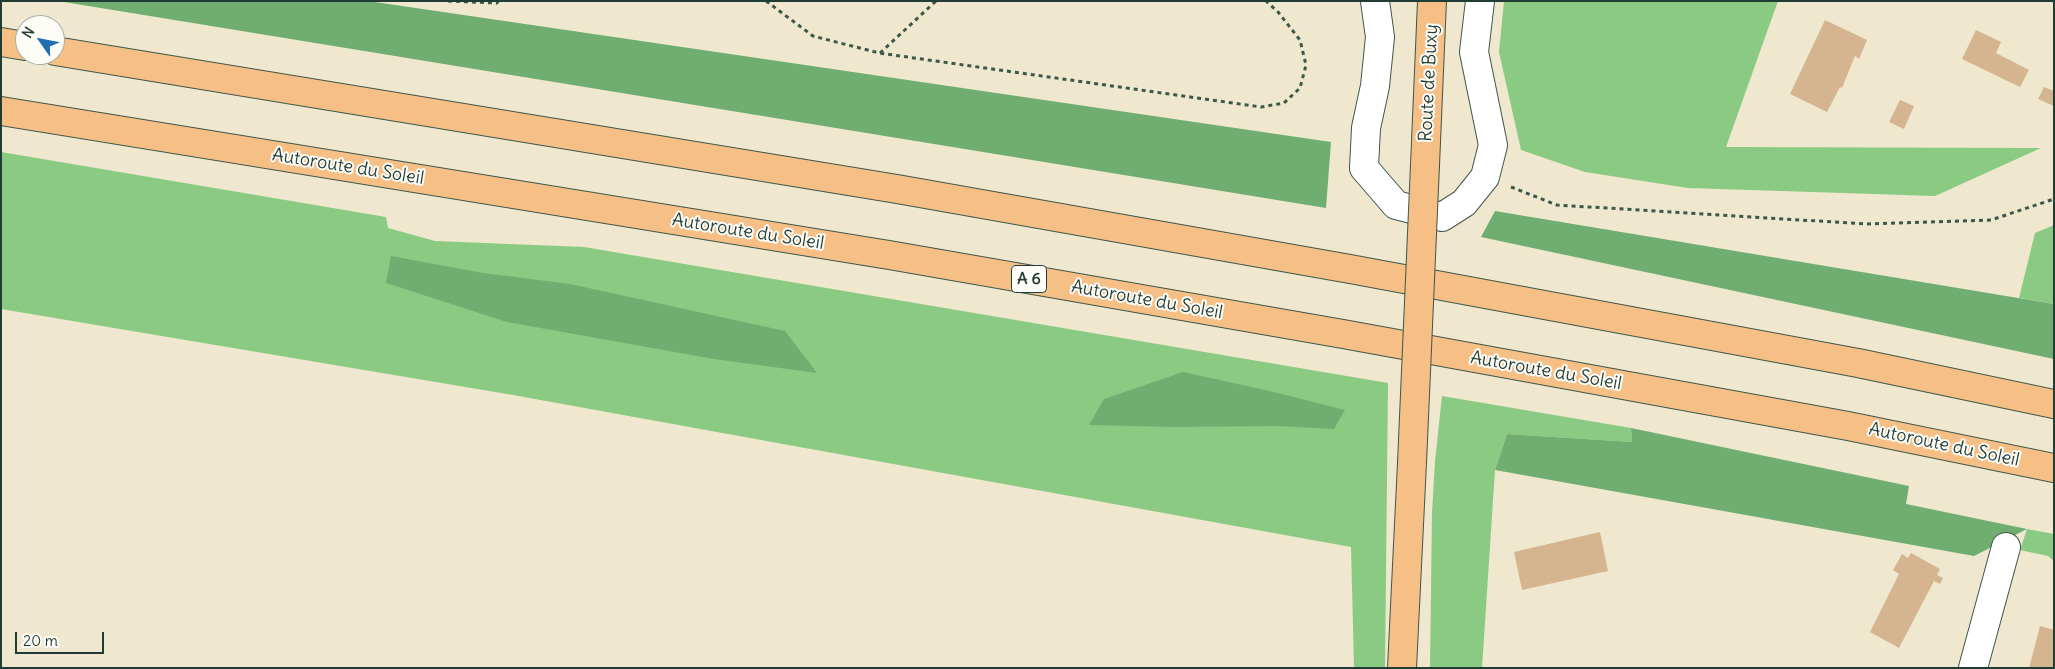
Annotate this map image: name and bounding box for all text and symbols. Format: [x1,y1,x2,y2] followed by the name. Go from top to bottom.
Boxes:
[15,15,65,65] north arrow
[18,23,38,41] text: N
[1415,24,1443,142] street label: Route de Buxy
[271,144,425,190] street label: Autoroute du Soleil
[671,209,825,255] street label: Autoroute du Soleil
[1012,266,1046,292] road number: A 6
[1070,276,1224,324] street label: Autoroute du Soleil
[1469,347,1623,395] street label: Autoroute du Soleil
[1867,419,2021,471] street label: Autoroute du Soleil
[18,622,106,654] scale bar
[23,631,58,650] text: 20 m

